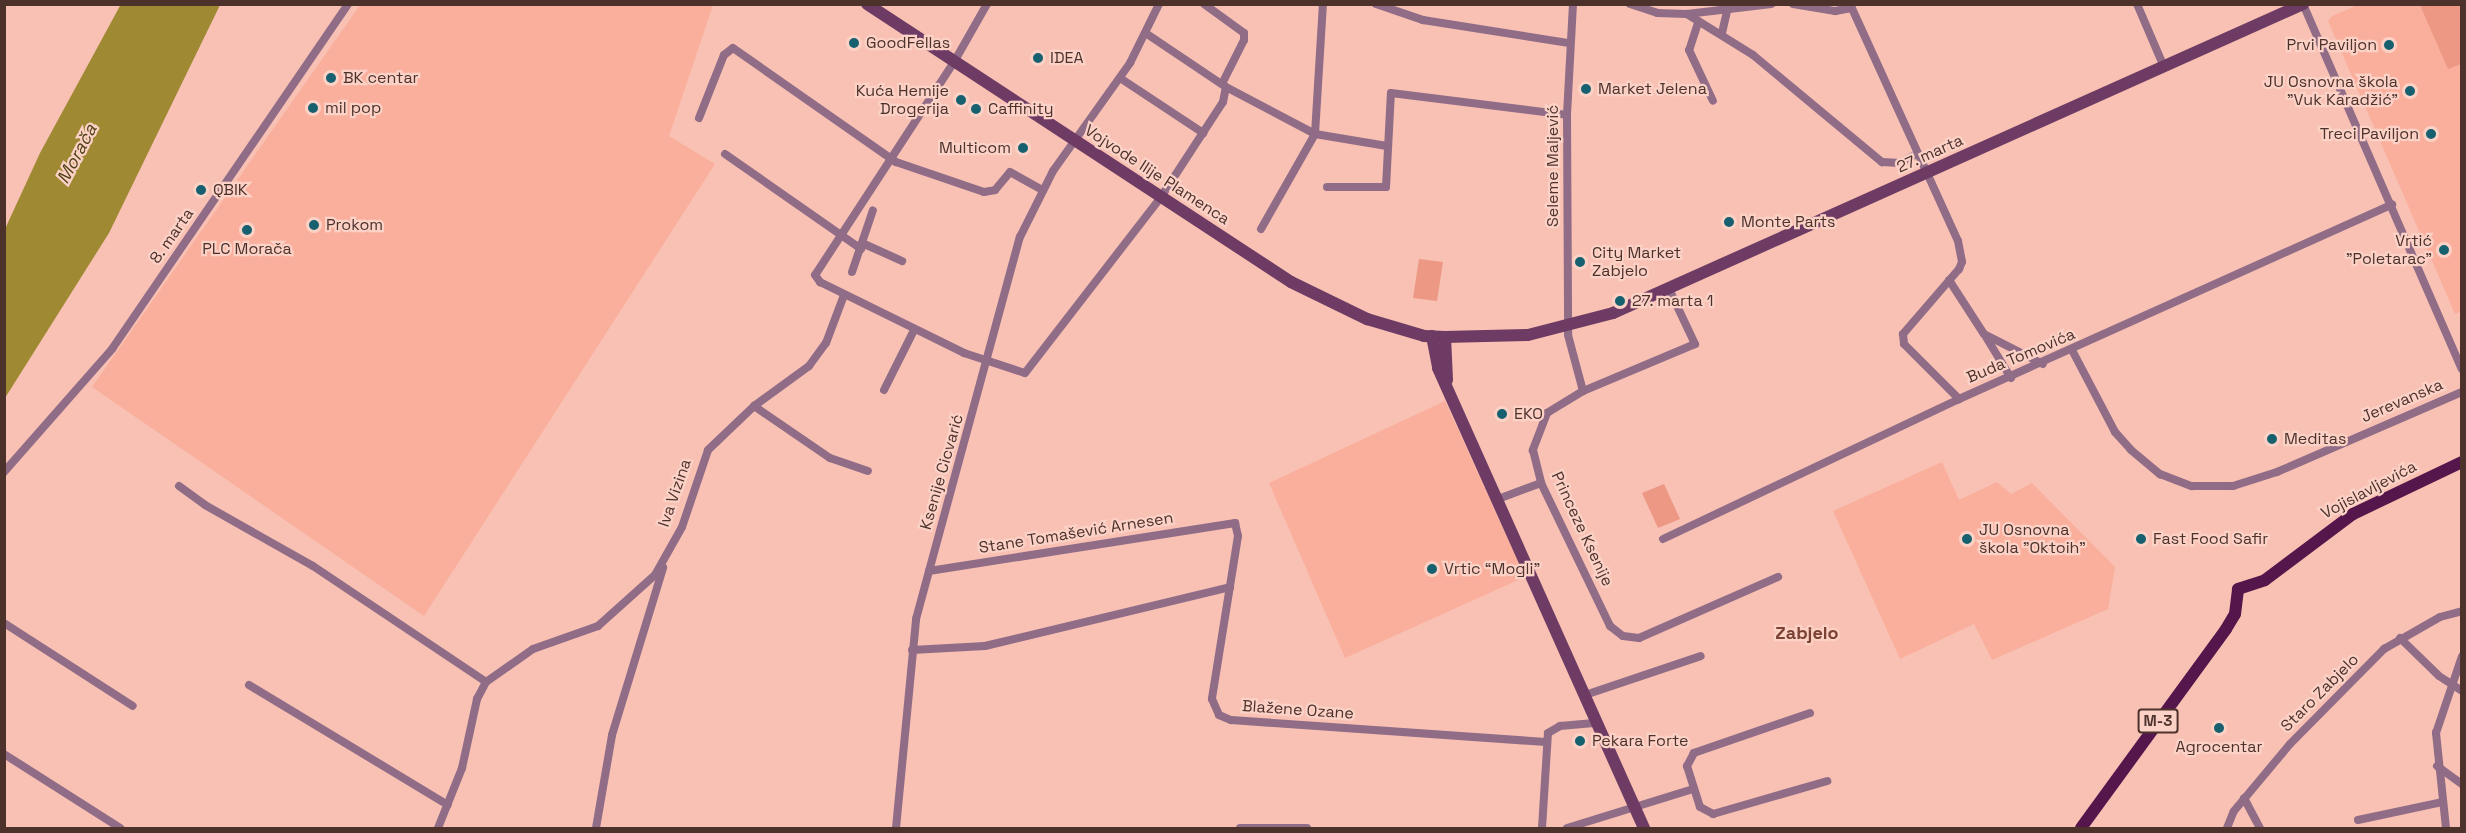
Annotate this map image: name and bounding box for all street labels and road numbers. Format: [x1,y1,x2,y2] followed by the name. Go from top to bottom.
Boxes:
[1543,105,1563,227] street label: Seleme Maljević
[1081,121,1233,229] street label: Vojvode Ilije Plamenca
[1894,131,1966,177] street label: 27. marta
[146,204,198,268] street label: 8. marta
[1964,324,2078,388] street label: Buda Tomovića
[2358,375,2446,427] street label: Jerevanska
[916,412,968,532] street label: Ksenije Cicvarić
[654,456,696,530] street label: Iva Vizina
[2318,457,2420,523] street label: Vojislavljevića
[1547,469,1617,589] street label: Princeze Ksenije
[977,508,1175,558] street label: Stane Tomašević Arnesen
[2277,650,2363,736] street label: Staro Zabjelo
[1241,697,1355,723] street label: Blažene Ozane
[2137,709,2179,733] road number: M-3

